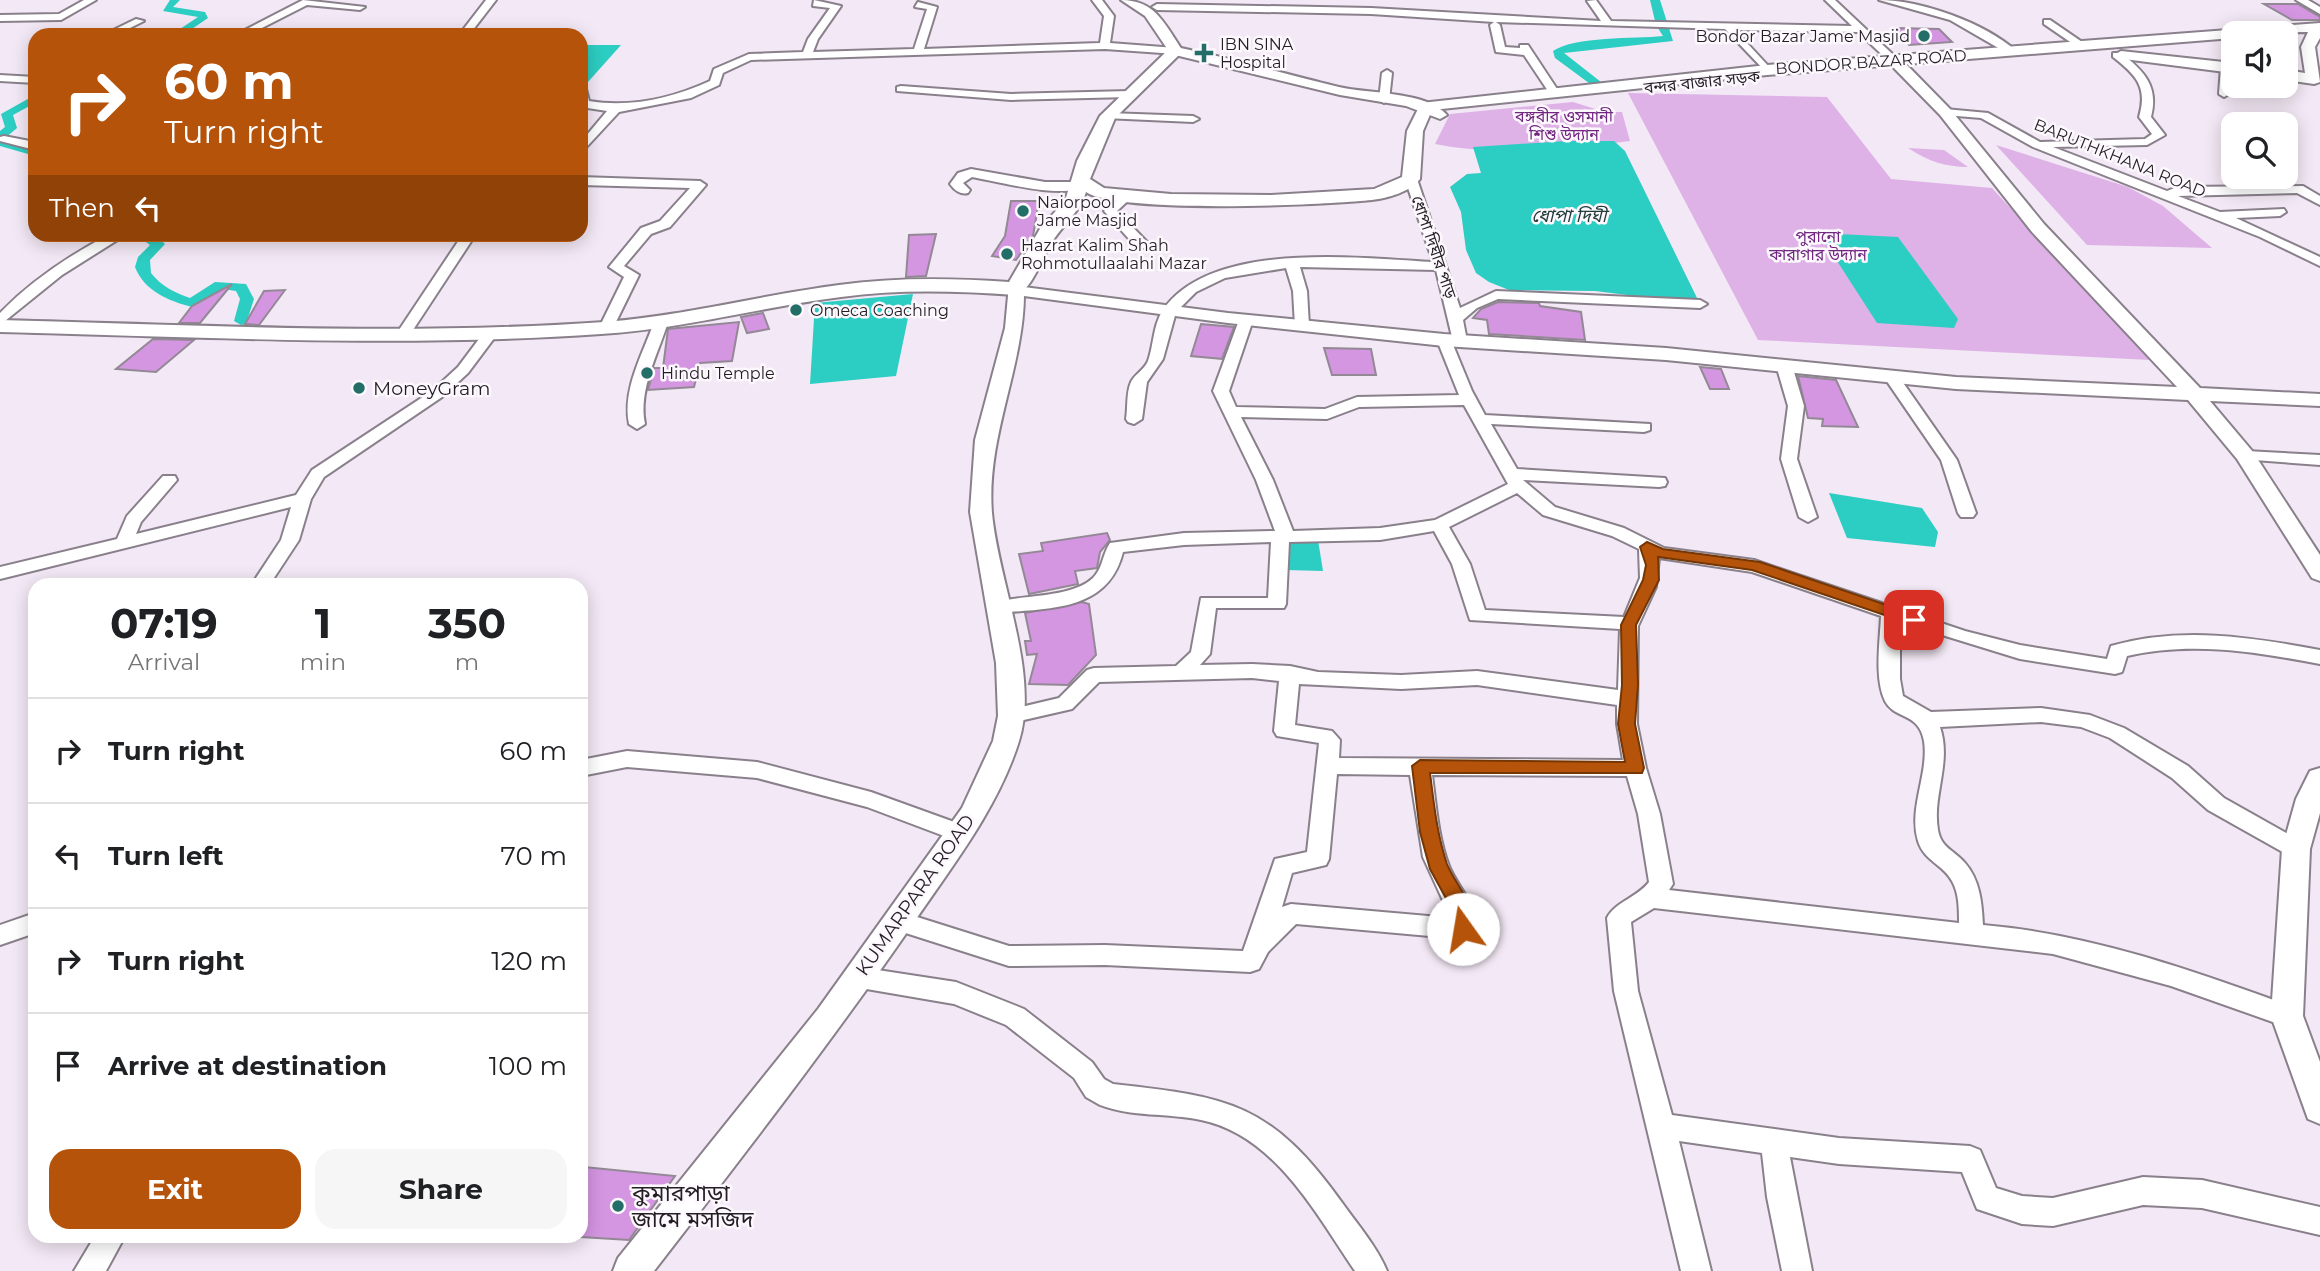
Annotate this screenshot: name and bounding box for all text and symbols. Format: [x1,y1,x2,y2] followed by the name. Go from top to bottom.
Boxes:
[2221,21,2298,189] map controls
[2221,21,2298,98] button: sound
[1696,27,1910,46] place label: Bondor Bazar Jame Masjid
[1916,28,1932,44] marker: Bondor Bazar Jame Masjid
[1220,35,1294,72] place label: IBN SINA Hospital
[1194,43,1214,63] marker: IBN SINA Hospital
[1775,46,1967,78] street label: BONDOR BAZAR ROAD
[164,52,294,111] text: 60 m
[49,56,140,147] icon: right
[1642,66,1762,98] street label: বন্দর বাজার সড়ক
[1514,107,1614,144] park label: বঙ্গবীর ওসমানী শিশু উদ্যান
[164,112,324,151] text: Turn right
[2221,112,2298,189] button: search
[2031,115,2209,201] street label: BARUTHKHANA ROAD
[129,189,167,227] icon: left
[49,192,115,224] text: Then
[1036,193,1137,230] place label: Naiorpool Jame Masjid
[1408,193,1461,302] street label: ধোপা দিঘীর পাড়
[1015,203,1031,219] marker: Naiorpool Jame Masjid
[1531,205,1610,227] water label: ধোপা দিঘী
[1768,227,1867,264] park label: পুরানো কারাগার উদ্যান
[1021,236,1207,273] place label: Hazrat Kalim Shah Rohmotullaalahi Mazar
[999,246,1015,262] marker: Hazrat Kalim Shah Rohmotullaalahi Mazar
[810,301,949,320] place label: Omeca Coaching
[788,302,804,318] marker: Omeca Coaching
[661,364,775,383] place label: Hindu Temple
[639,365,655,381] marker: Hindu Temple
[373,377,490,400] place label: MoneyGram
[351,380,367,396] marker: MoneyGram
[1884,590,1944,650] pin
[110,597,218,649] text: 07:19
[315,597,331,649] text: 1
[428,597,506,649] text: 350
[1895,601,1933,639] icon: arrive
[128,648,200,676] text: Arrival
[300,648,346,676] text: min
[455,648,479,676] text: m
[49,732,87,770] icon: right
[108,735,244,767] text: Turn right
[500,735,567,767] text: 60 m
[851,810,979,980] street label: KUMARPARA ROAD
[49,837,87,875] icon: left
[108,840,224,872] text: Turn left
[501,840,567,872] text: 70 m
[1426,892,1500,966] position arrow
[49,942,87,980] icon: right
[108,945,244,977] text: Turn right
[491,945,567,977] text: 120 m
[49,1047,87,1085] icon: arrive
[108,1050,387,1082] text: Arrive at destination
[489,1050,567,1082] text: 100 m
[49,1149,301,1229] button: Exit
[315,1149,567,1229] button: Share
[631,1179,754,1233] place label: কুমারপাড়া জামে মসজিদ
[610,1198,626,1214] marker: কুমারপাড়া জামে মসজিদ

